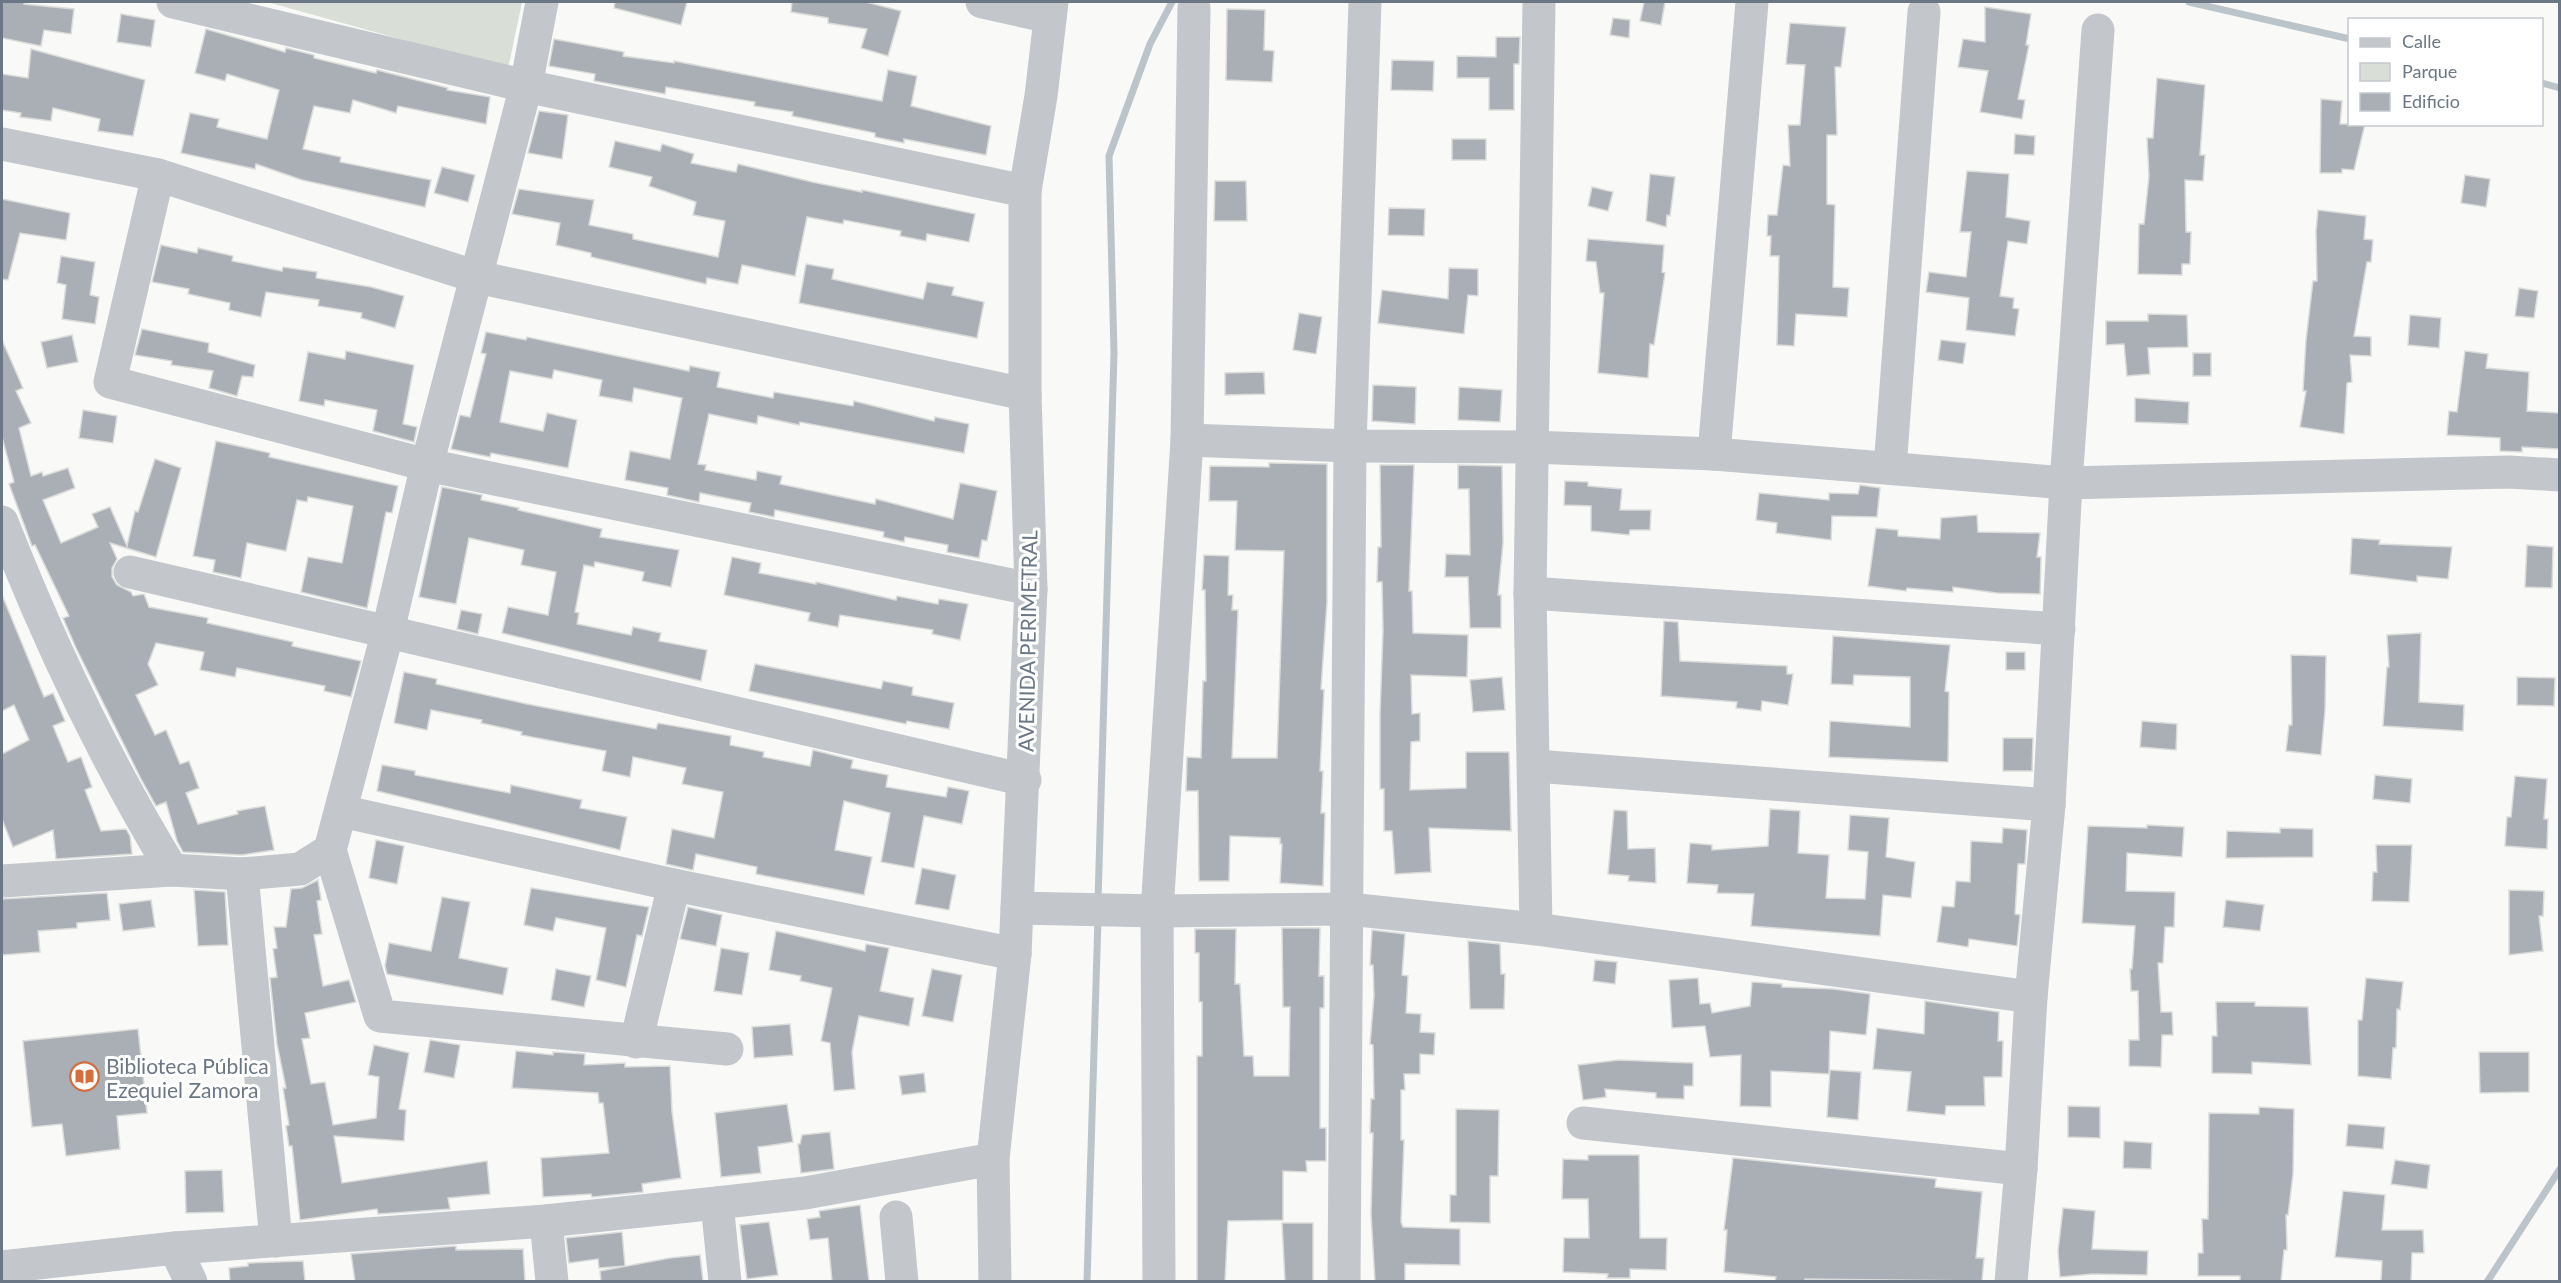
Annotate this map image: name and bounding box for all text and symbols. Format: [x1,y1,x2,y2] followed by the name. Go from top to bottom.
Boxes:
[2348,18,2543,126] legend
[2402,30,2441,52] text: Calle
[2402,60,2457,82] text: Parque
[2402,90,2460,112] text: Edificio
[1013,530,1041,752] street label: AVENIDA PERIMETRAL
[106,1053,269,1102] place label: Biblioteca Pública Ezequiel Zamora
[69,1061,101,1093] library icon: Biblioteca Pública Ezequiel Zamora

